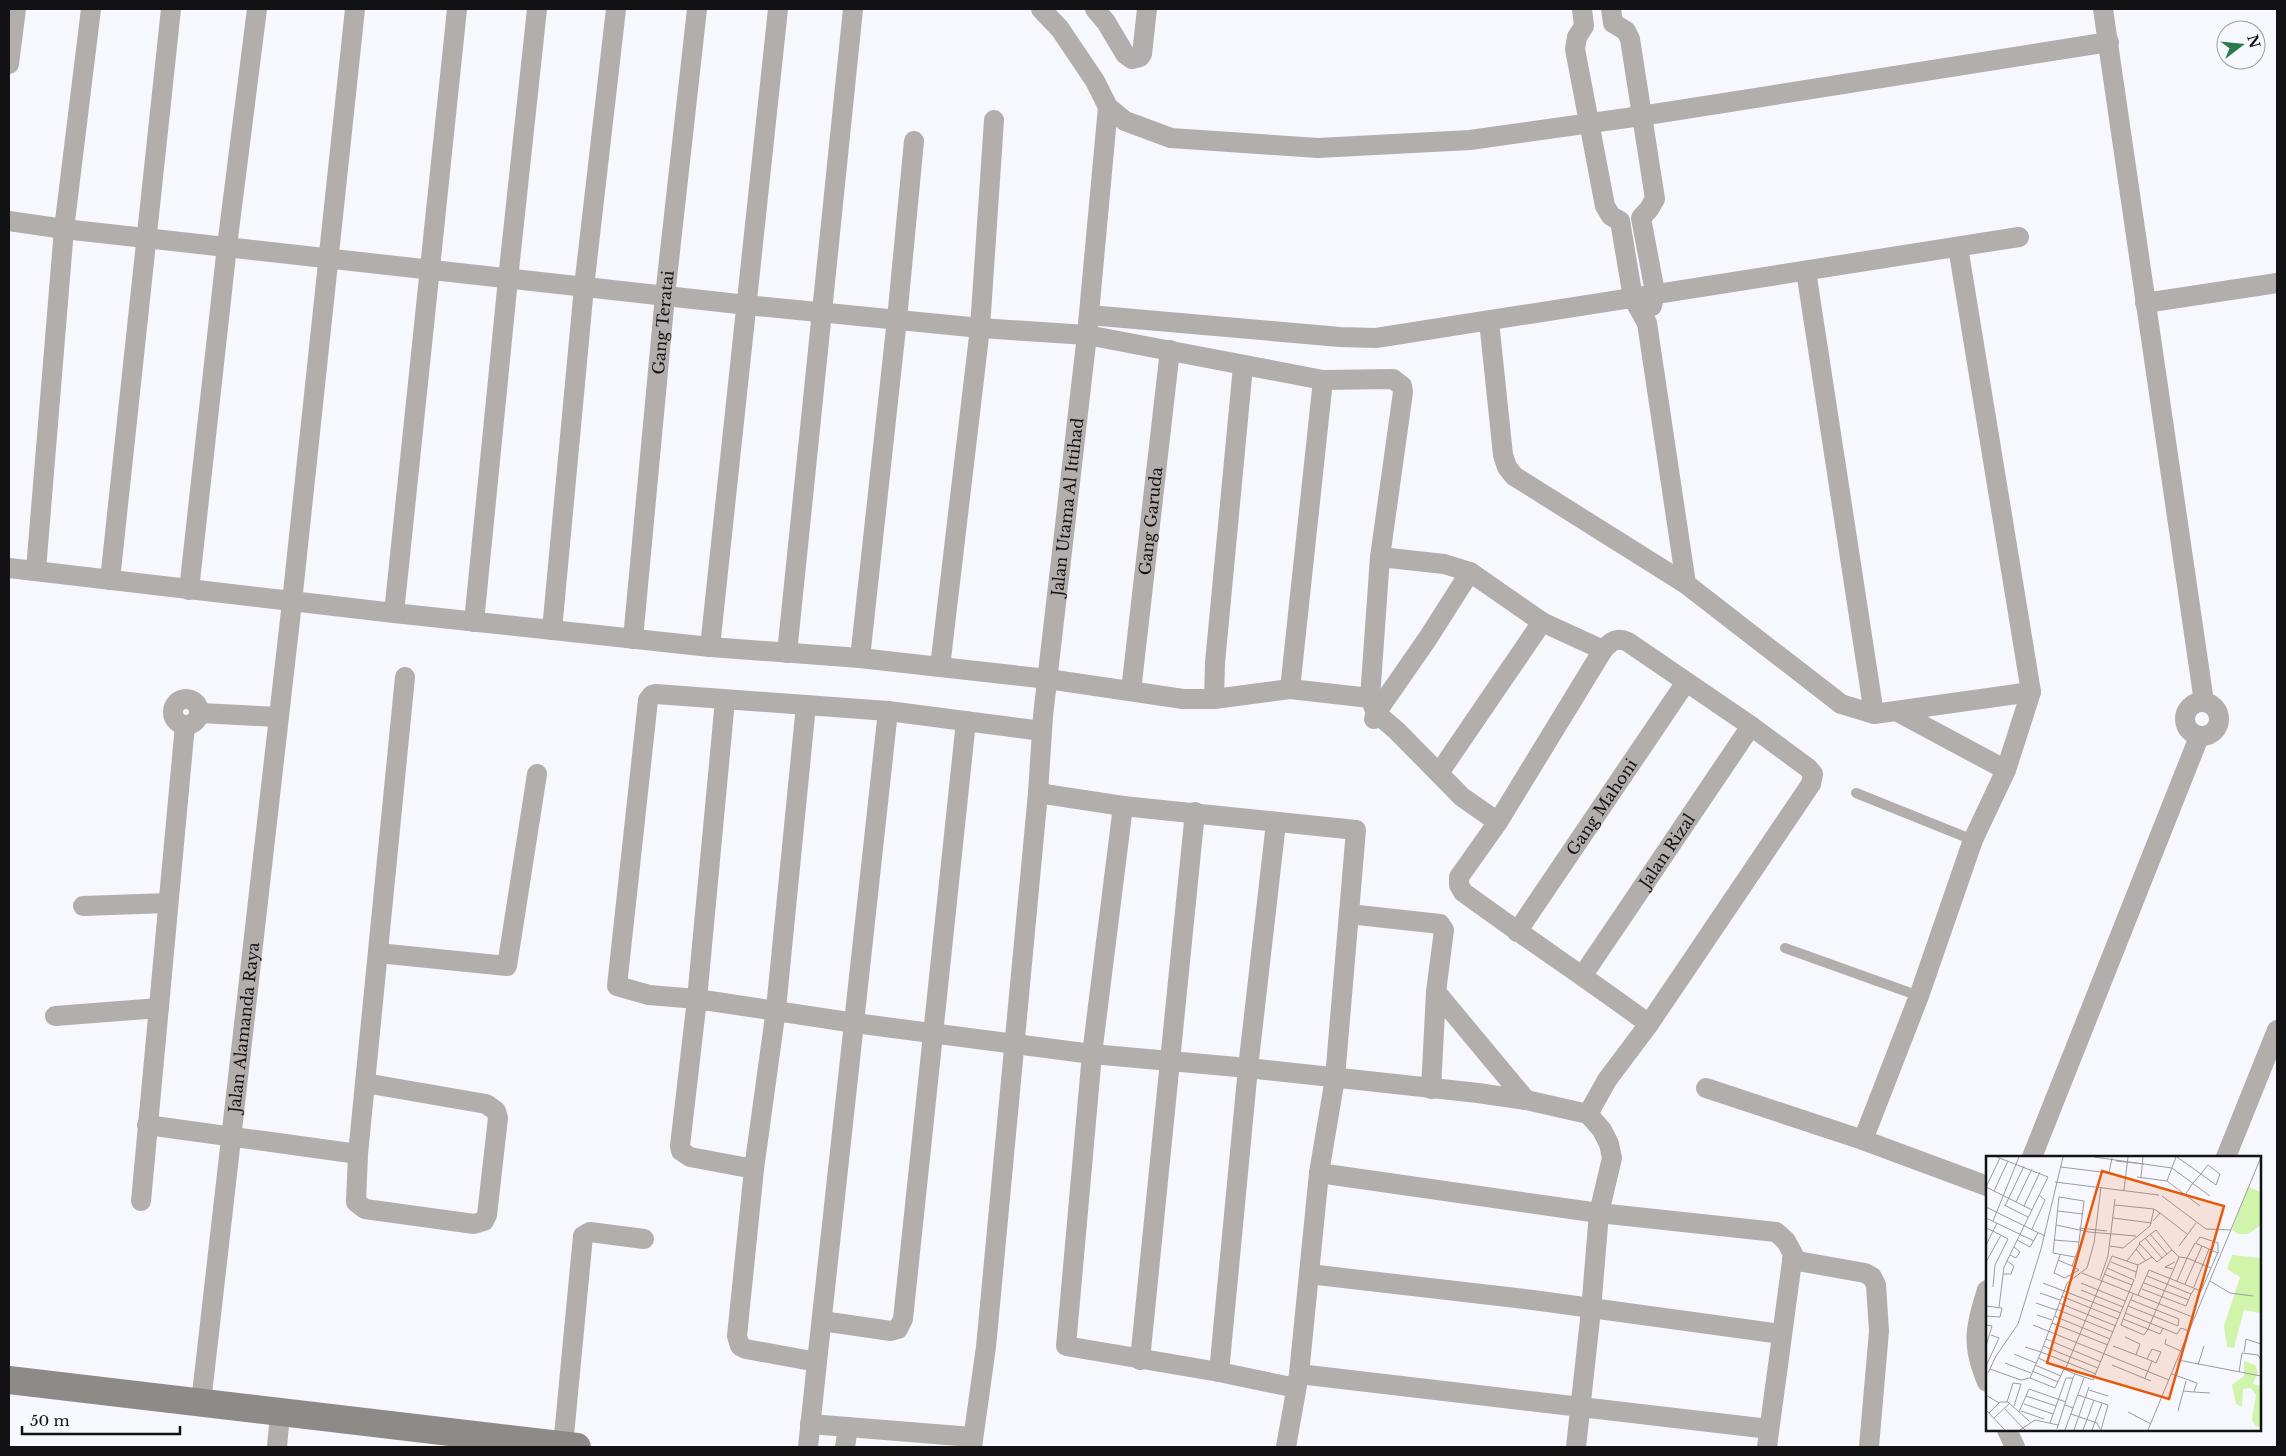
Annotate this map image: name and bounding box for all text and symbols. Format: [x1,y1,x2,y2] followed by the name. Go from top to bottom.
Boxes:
[2216,20,2266,70] north arrow
[2243,33,2264,50] text: N
[648,269,678,375] street label: Gang Teratai
[1047,417,1087,599] street label: Jalan Utama Al Ittihad
[1134,466,1167,576] street label: Gang Garuda
[1562,754,1642,859] street label: Gang Mahoni
[1634,810,1699,893] street label: Jalan Rizal
[224,941,263,1116] street label: Jalan Alamanda Raya
[1986,1156,2261,1431] inset map
[22,1404,180,1436] scale bar
[30,1411,70,1430] text: 50 m

